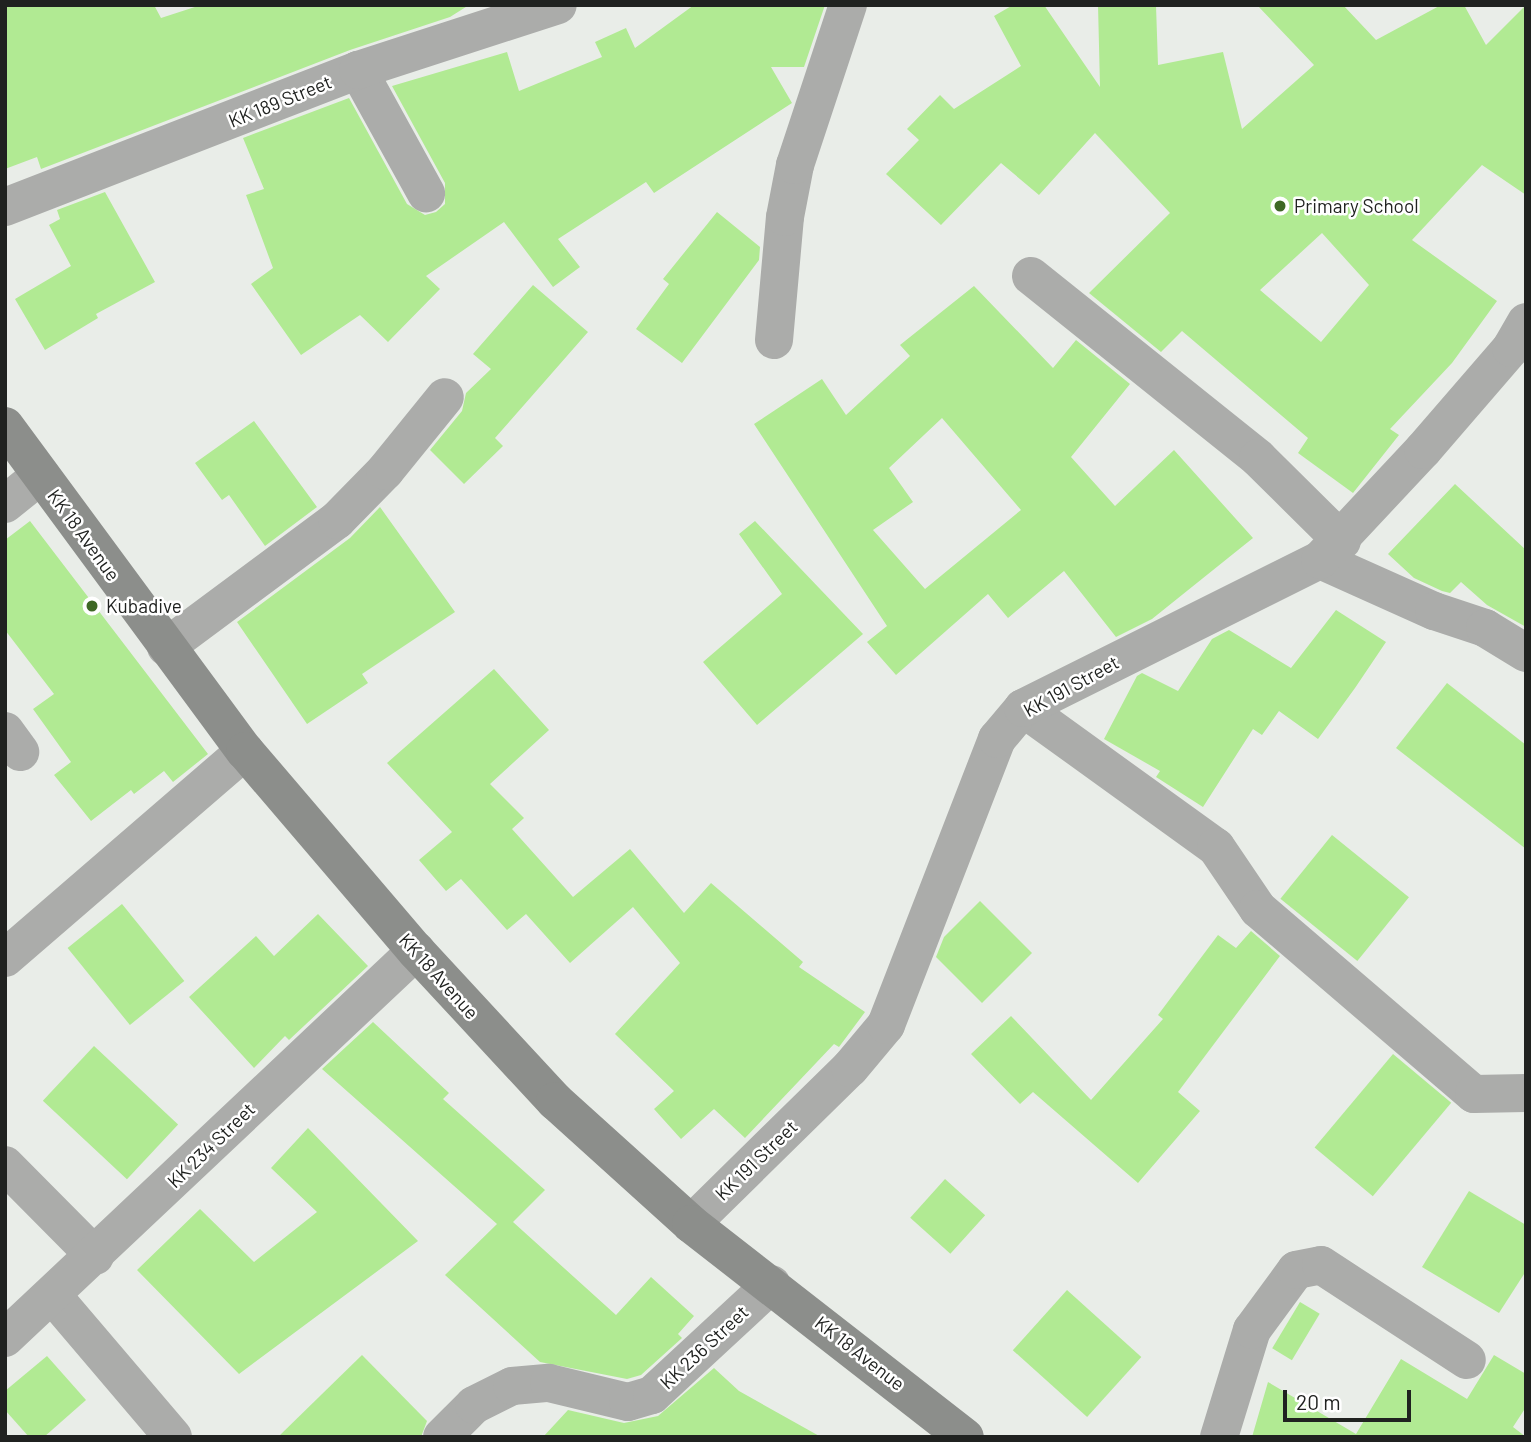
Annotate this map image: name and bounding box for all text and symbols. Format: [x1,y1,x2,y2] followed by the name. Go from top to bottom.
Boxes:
[225,70,335,132] street label: KK 189 Street
[1294,195,1419,217] place label: Primary School
[1272,198,1288,214] marker: Primary School
[43,485,125,585] street label: KK 18 Avenue
[106,595,182,617] place label: Kubadive
[84,598,100,614] marker: Kubadive
[1019,650,1123,722] street label: KK 191 Street
[394,928,484,1024] street label: KK 18 Avenue
[162,1098,260,1192] street label: KK 234 Street
[710,1115,802,1205] street label: KK 191 Street
[655,1300,753,1394] street label: KK 236 Street
[811,1311,909,1395] street label: KK 18 Avenue
[1286,1376,1414,1420] scale bar
[1296,1389,1341,1414] text: 20 m

